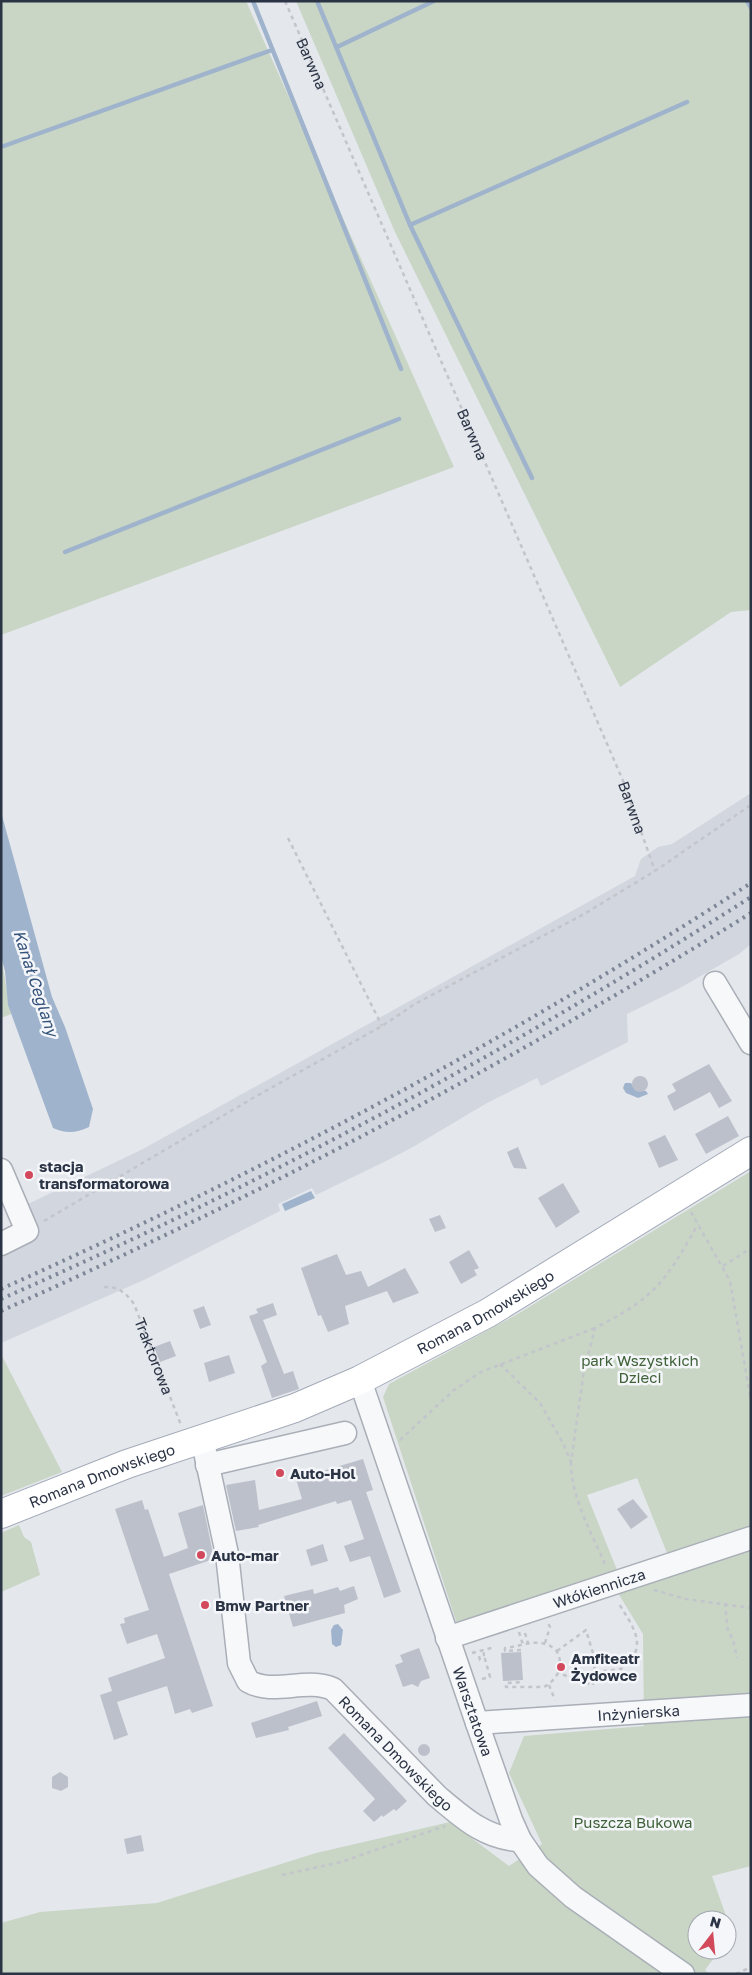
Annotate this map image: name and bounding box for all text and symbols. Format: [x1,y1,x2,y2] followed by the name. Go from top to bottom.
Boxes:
[293,35,331,92] street label: Barwna
[454,405,492,463] street label: Barwna
[615,778,650,836] street label: Barwna
[9,927,63,1041] water label: Kanał Ceglany
[39,1157,170,1192] place label: stacja transformatorowa
[23,1169,35,1181] marker: stacja transformatorowa
[414,1266,557,1358] street label: Romana Dmowskiego
[131,1315,177,1397] street label: Traktorowa
[581,1351,699,1386] park label: park Wszystkich Dzieci
[26,1440,177,1511] street label: Romana Dmowskiego
[290,1464,355,1482] place label: Auto-Hol
[274,1467,286,1479] marker: Auto-Hol
[211,1546,279,1564] place label: Auto-mar
[195,1549,207,1561] marker: Auto-mar
[551,1564,647,1612] street label: Włókiennicza
[215,1596,309,1614] place label: Bmw Partner
[199,1599,211,1611] marker: Bmw Partner
[571,1649,640,1684] place label: Amfiteatr Żydowce
[555,1661,567,1673] marker: Amfiteatr Żydowce
[449,1664,497,1758] street label: Warsztatowa
[335,1692,457,1815] street label: Romana Dmowskiego
[597,1701,681,1724] street label: Inżynierska
[573,1813,693,1831] park label: Puszcza Bukowa
[687,1910,737,1960] north arrow
[708,1912,723,1932] text: N

